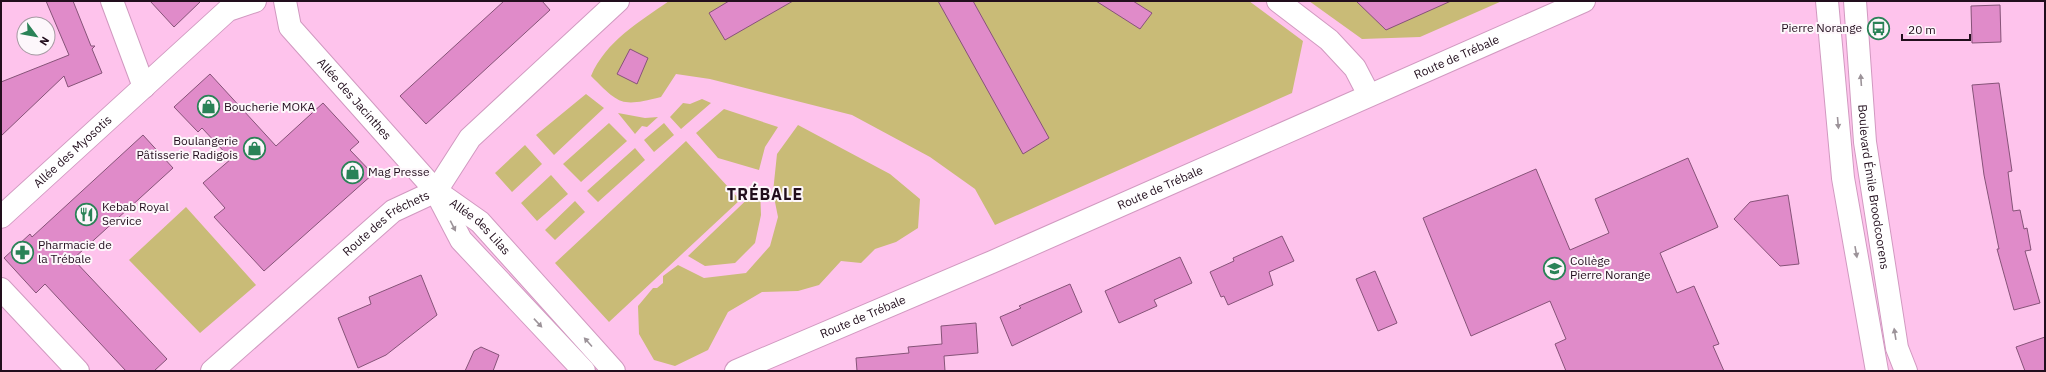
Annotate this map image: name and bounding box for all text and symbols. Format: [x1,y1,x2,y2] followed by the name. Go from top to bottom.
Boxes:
[1865,15,1891,41] bus stop icon: Pierre Norange
[16,16,56,56] north arrow
[1902,16,1970,42] scale bar
[1781,20,1862,35] place label: Pierre Norange
[1908,22,1936,37] text: 20 m
[1411,31,1502,82] street label: Route de Trébale
[36,34,53,48] text: N
[314,55,395,143] street label: Allée des Jacinthes
[1857,74,1864,86] one-way arrow
[195,94,221,120] shop icon: Boucherie MOKA
[224,99,315,114] place label: Boucherie MOKA
[1855,104,1893,271] street label: Boulevard Émile Broodcoorens
[30,112,115,191] street label: Allée des Myosotis
[1835,117,1841,130] one-way arrow
[136,133,238,162] place label: Boulangerie Pâtisserie Radigois
[241,135,267,161] shop icon: Boulangerie Pâtisserie Radigois
[340,159,366,185] shop icon: Mag Presse
[1115,162,1205,213] street label: Route de Trébale
[368,164,430,179] place label: Mag Presse
[727,183,803,204] district label: TRÉBALE
[339,187,432,259] street label: Route des Fréchets
[447,195,514,258] street label: Allée des Lilas
[102,199,169,228] place label: Kebab Royal Service
[73,201,99,227] restaurant icon: Kebab Royal Service
[450,220,456,231] one-way arrow
[38,237,112,266] place label: Pharmacie de la Trébale
[10,239,36,265] pharmacy icon: Pharmacie de la Trébale
[1853,246,1859,258] one-way arrow
[1570,253,1651,282] place label: Collège Pierre Norange
[1542,255,1568,281] school or university icon: Collège Pierre Norange
[818,291,908,341] street label: Route de Trébale
[534,318,543,328] one-way arrow
[1892,328,1898,340] one-way arrow
[583,337,592,347] one-way arrow

